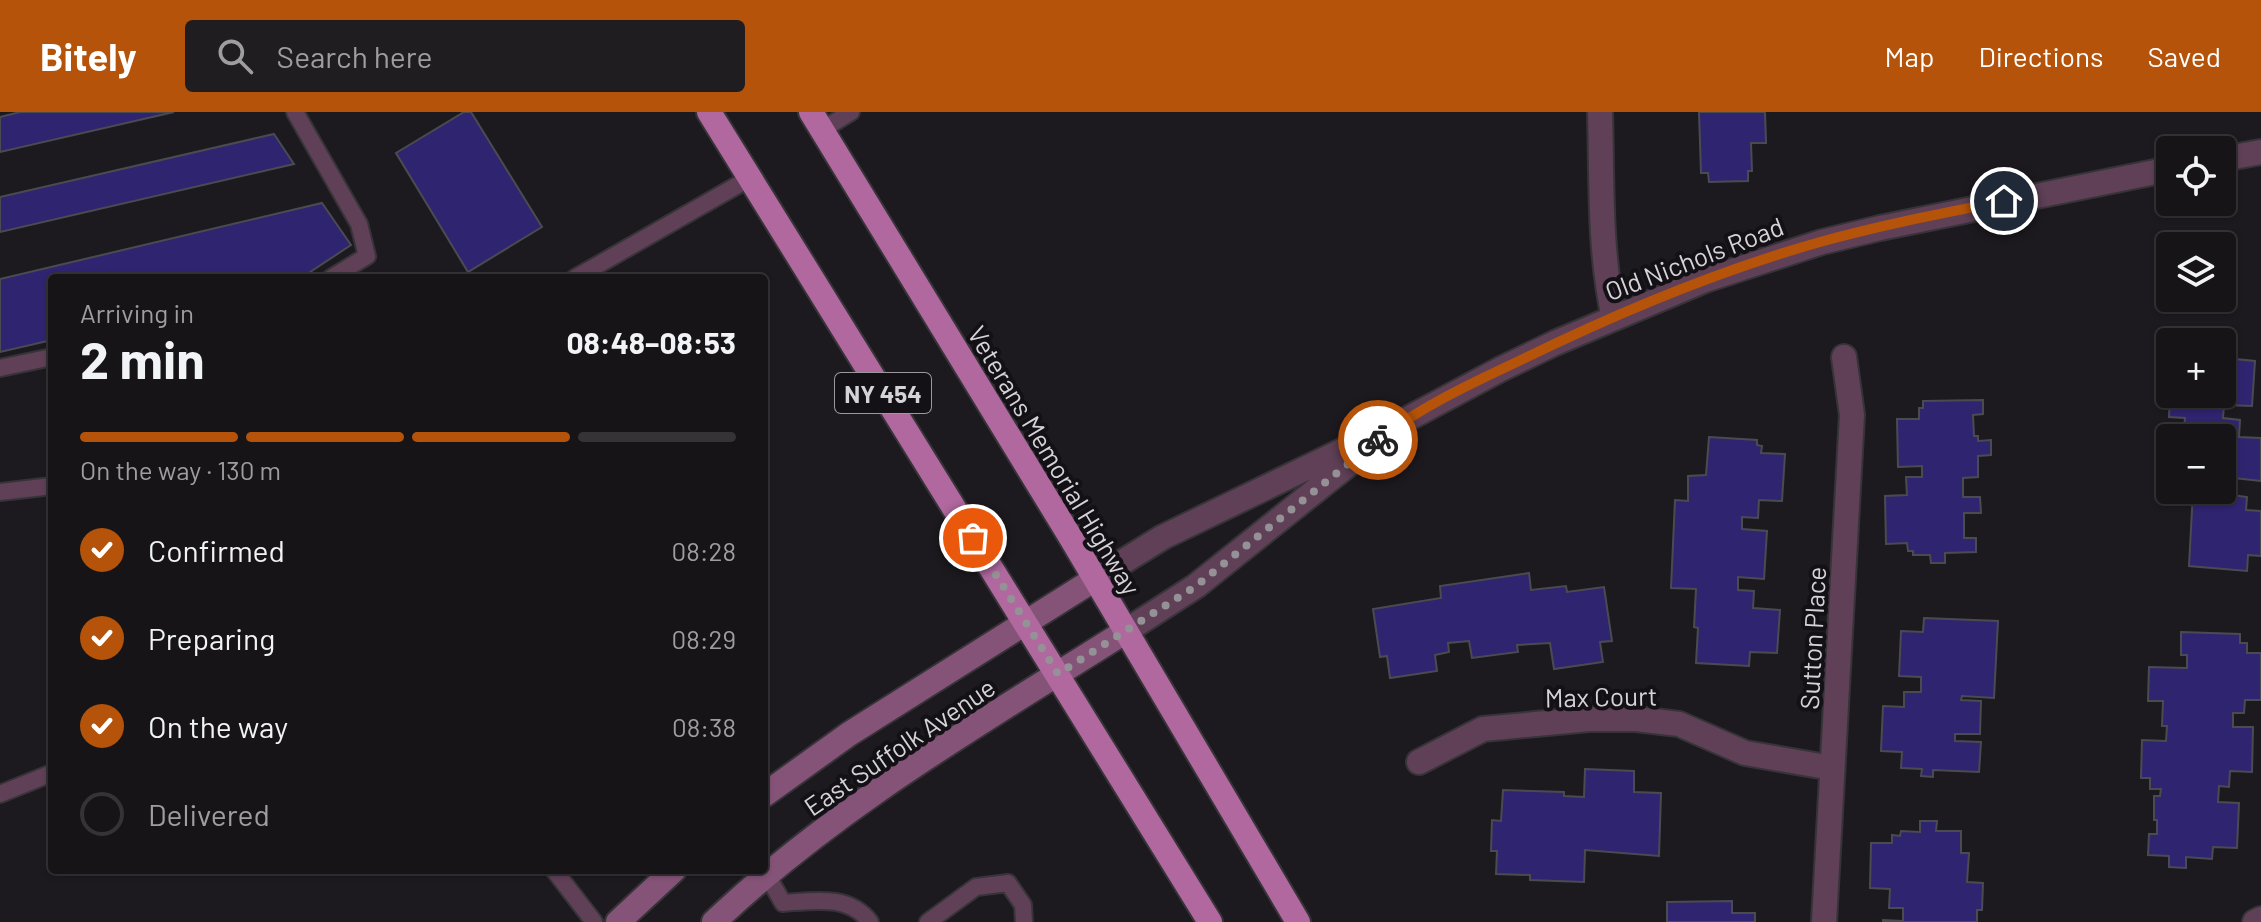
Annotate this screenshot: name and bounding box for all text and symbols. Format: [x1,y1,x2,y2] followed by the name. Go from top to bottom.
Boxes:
[185,20,745,92] search box
[40,33,137,79] text: Bitely
[213,34,257,78] icon: search
[277,38,433,74] text: Search here
[1885,39,1934,73] text: Map
[1978,39,2104,73] text: Directions
[2148,39,2221,73] text: Saved
[2156,136,2236,504] map controls
[2156,136,2236,216] button: locate
[1970,167,2038,235] pin
[1982,179,2026,223] icon: home
[1600,210,1788,306] street label: Old Nichols Road
[2156,232,2236,312] button: layers
[80,297,194,328] text: Arriving in
[962,320,1148,600] street label: Veterans Memorial Highway
[566,324,736,360] text: 08:48–08:53
[80,327,205,389] text: 2 min
[2156,328,2236,408] button: +
[835,373,931,413] road number: NY 454
[1338,400,1418,480] courier
[1356,418,1400,462] icon: bike
[2156,424,2236,504] button: −
[80,454,281,485] text: On the way · 130 m
[939,504,1007,572] pin
[951,516,995,560] icon: bag
[80,528,124,572] icon: check
[148,532,285,568] text: Confirmed
[671,535,736,566] text: 08:28
[1793,566,1831,710] street label: Sutton Place
[80,616,124,660] icon: check
[148,620,275,656] text: Preparing
[671,623,736,654] text: 08:29
[798,671,1000,821] street label: East Suffolk Avenue
[1544,680,1658,712] street label: Max Court
[80,704,124,748] icon: check
[148,708,288,744] text: On the way
[672,711,736,742] text: 08:38
[148,796,270,832] text: Delivered

